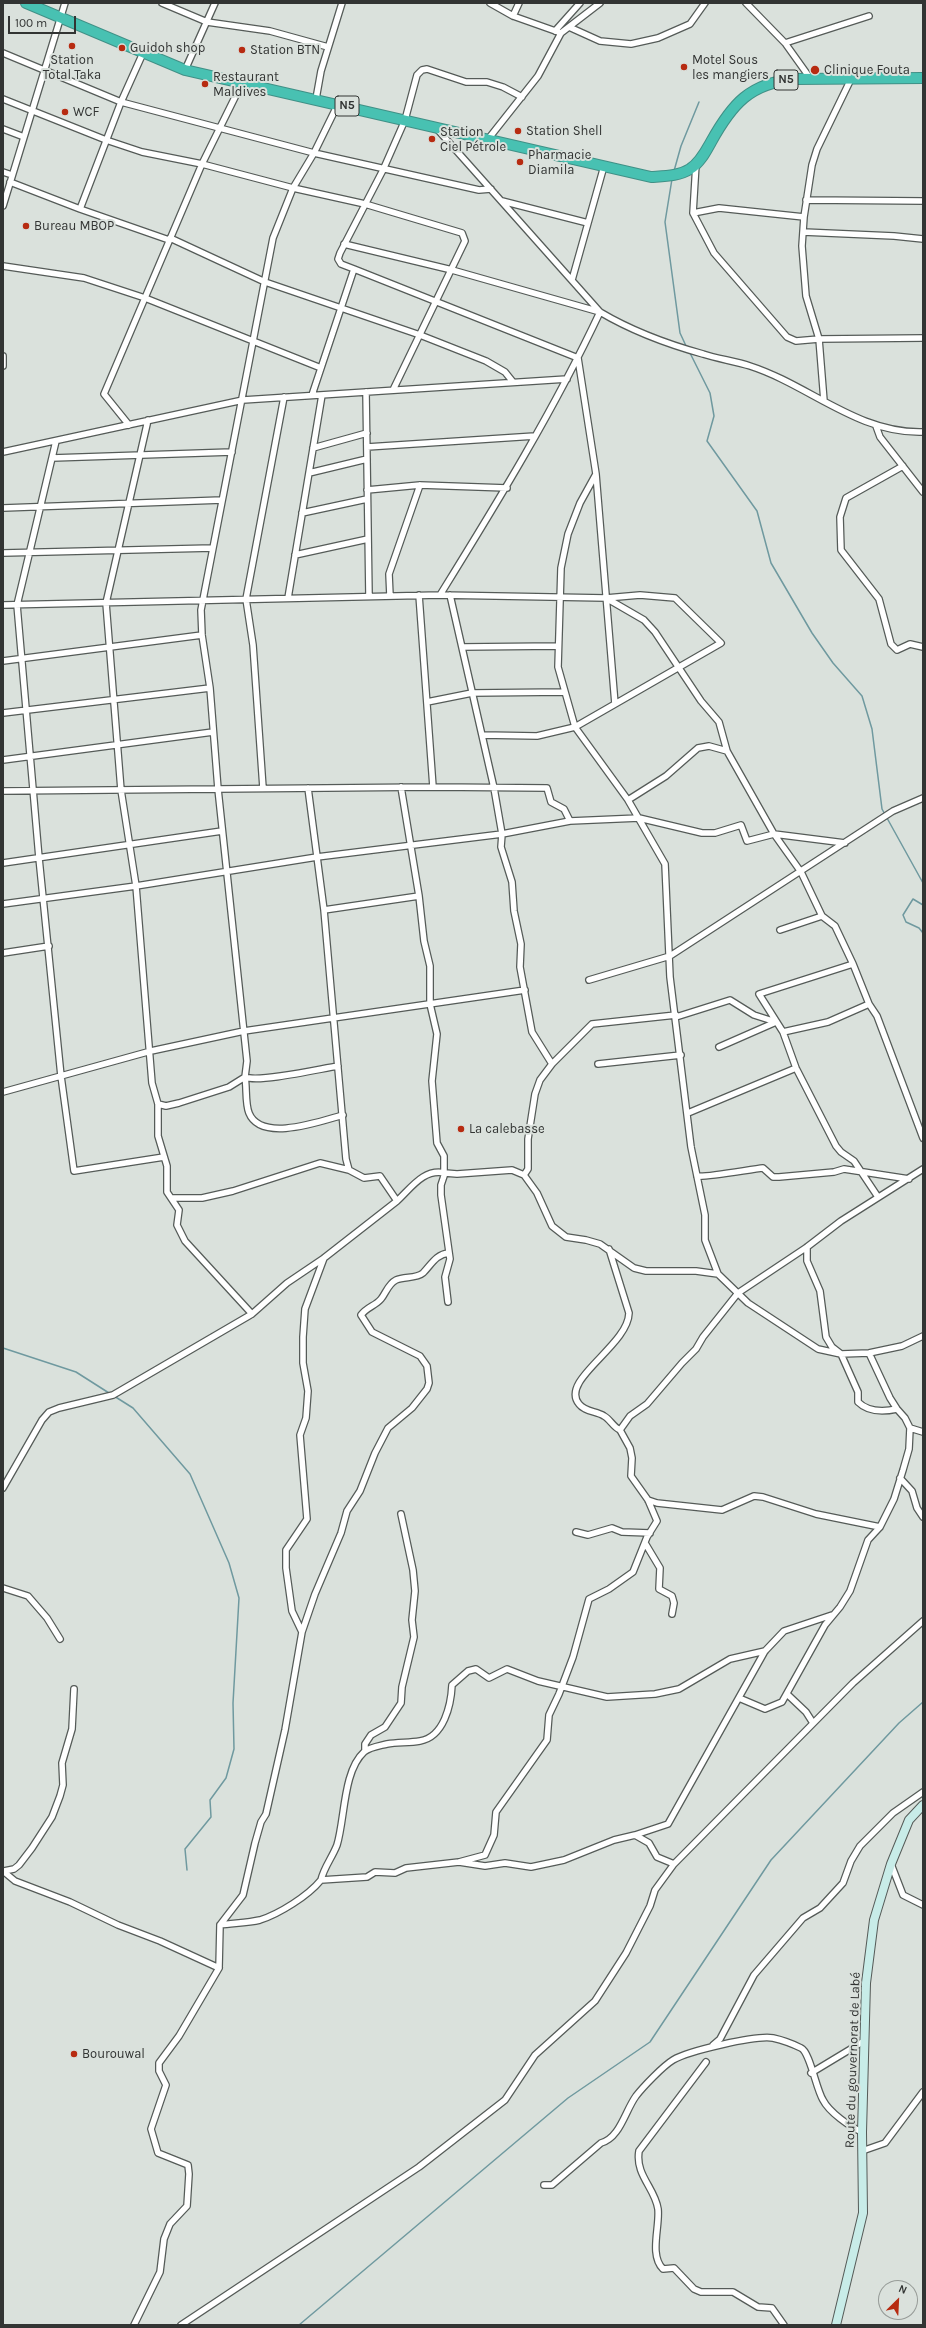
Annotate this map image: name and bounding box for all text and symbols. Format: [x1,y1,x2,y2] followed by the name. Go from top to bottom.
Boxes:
[10,8,78,34] scale bar
[15,16,47,30] text: 100 m
[130,40,205,56] place label: Guidoh shop
[67,41,77,51] marker: Station Total Taka
[250,42,320,58] place label: Station BTN
[117,43,127,53] marker: Guidoh shop
[237,45,247,55] marker: Station BTN
[43,52,101,83] place label: Station Total Taka
[692,52,769,83] place label: Motel Sous les mangiers
[679,62,689,72] marker: Motel Sous les mangiers
[824,62,910,78] place label: Clinique Fouta
[809,64,821,76] marker: Clinique Fouta
[213,69,279,100] place label: Restaurant Maldives
[774,70,798,90] road number: N5
[200,79,210,89] marker: Restaurant Maldives
[335,96,359,116] road number: N5
[73,104,99,120] place label: WCF
[60,107,70,117] marker: WCF
[526,123,602,139] place label: Station Shell
[440,124,506,155] place label: Station Ciel Pétrole
[513,126,523,136] marker: Station Shell
[427,134,437,144] marker: Station Ciel Pétrole
[528,147,591,178] place label: Pharmacie Diamila
[515,157,525,167] marker: Pharmacie Diamila
[34,218,114,234] place label: Bureau MBOP
[21,221,31,231] marker: Bureau MBOP
[469,1121,545,1137] place label: La calebasse
[456,1124,466,1134] marker: La calebasse
[842,1972,864,2148] street label: Route du gouvernorat de Labé
[82,2046,145,2062] place label: Bourouwal
[69,2049,79,2059] marker: Bourouwal
[878,2280,918,2320] north arrow
[896,2282,909,2297] text: N

